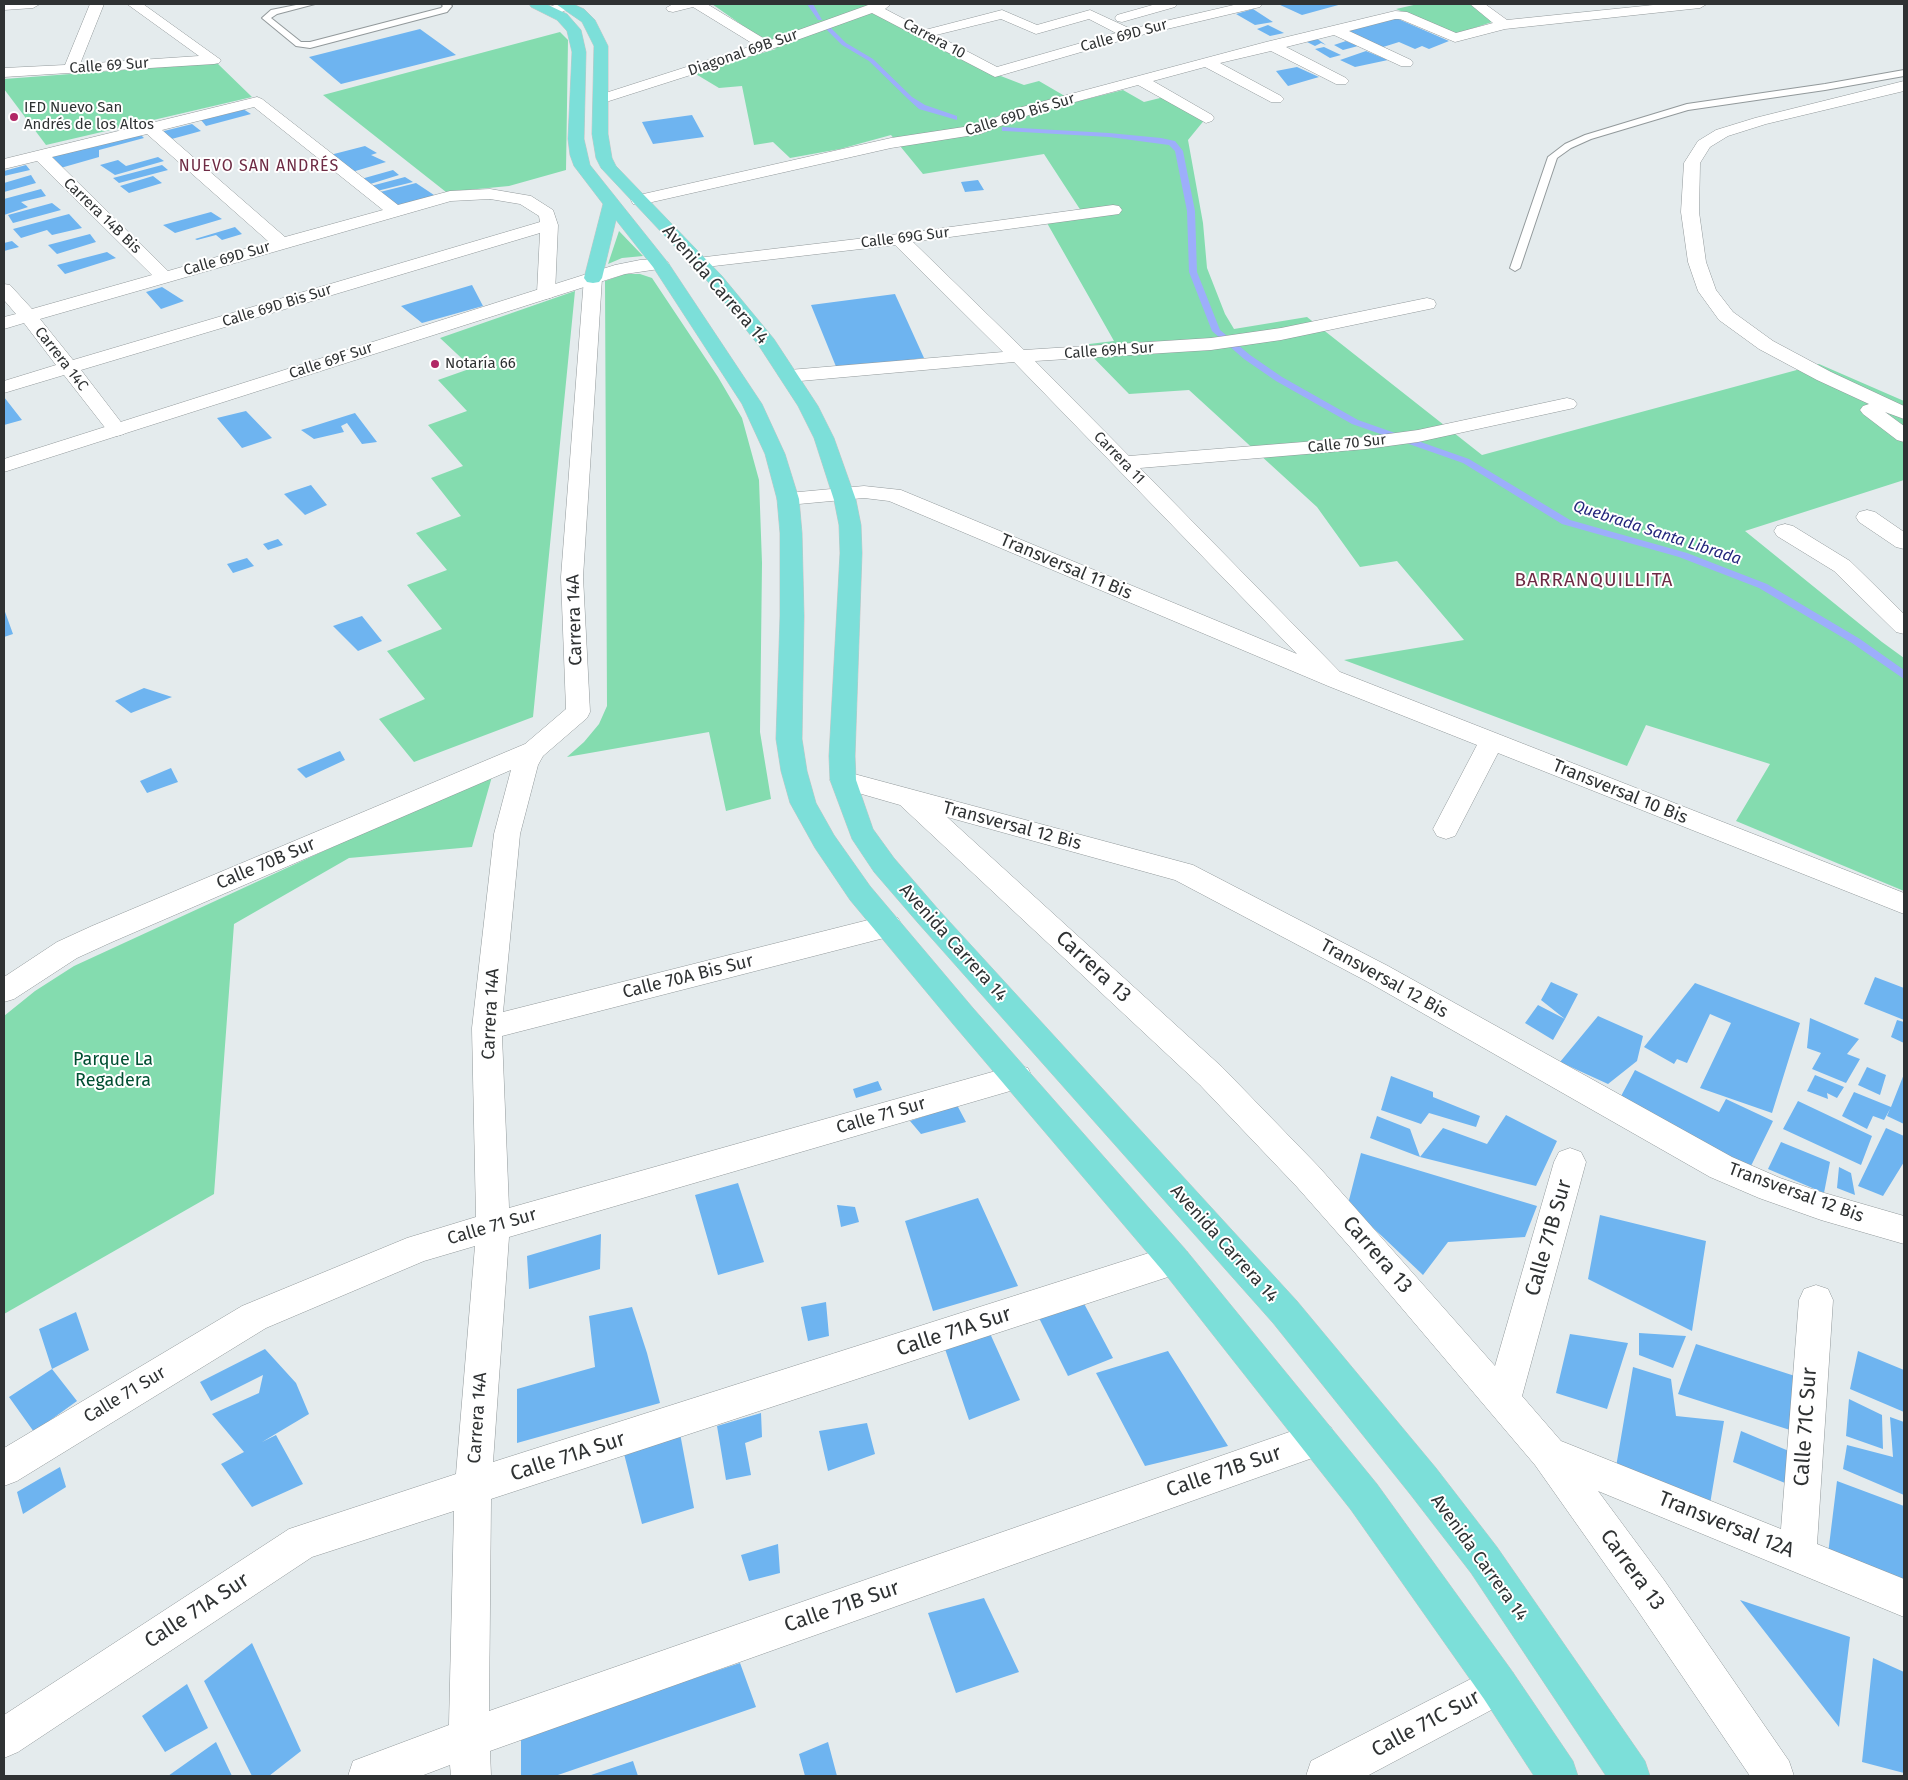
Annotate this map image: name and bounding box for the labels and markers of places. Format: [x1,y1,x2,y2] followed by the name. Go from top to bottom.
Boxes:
[24,99,154,134] place label: IED Nuevo San Andrés de los Altos
[8,111,20,123] marker: IED Nuevo San Andrés de los Altos
[445,355,516,373] place label: Notaría 66
[429,358,441,370] marker: Notaría 66

